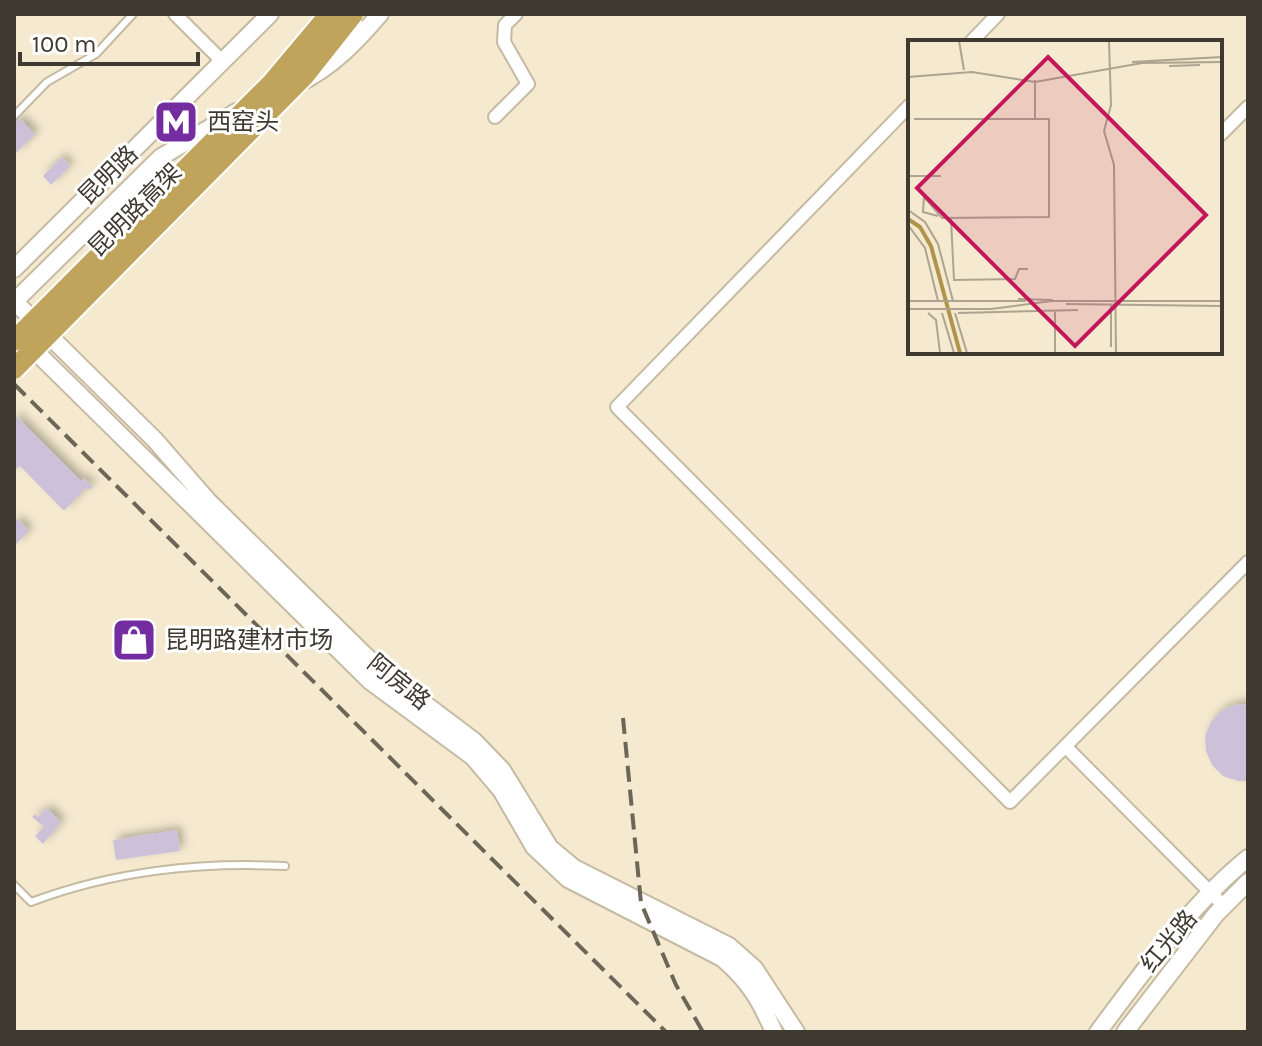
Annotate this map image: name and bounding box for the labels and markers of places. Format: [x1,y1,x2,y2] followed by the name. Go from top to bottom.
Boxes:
[152,98,200,146] metro station icon: 西窑头
[207,108,279,136] place label: 西窑头
[110,616,158,664] shop icon: 昆明路建材市场
[165,626,333,654] place label: 昆明路建材市场

